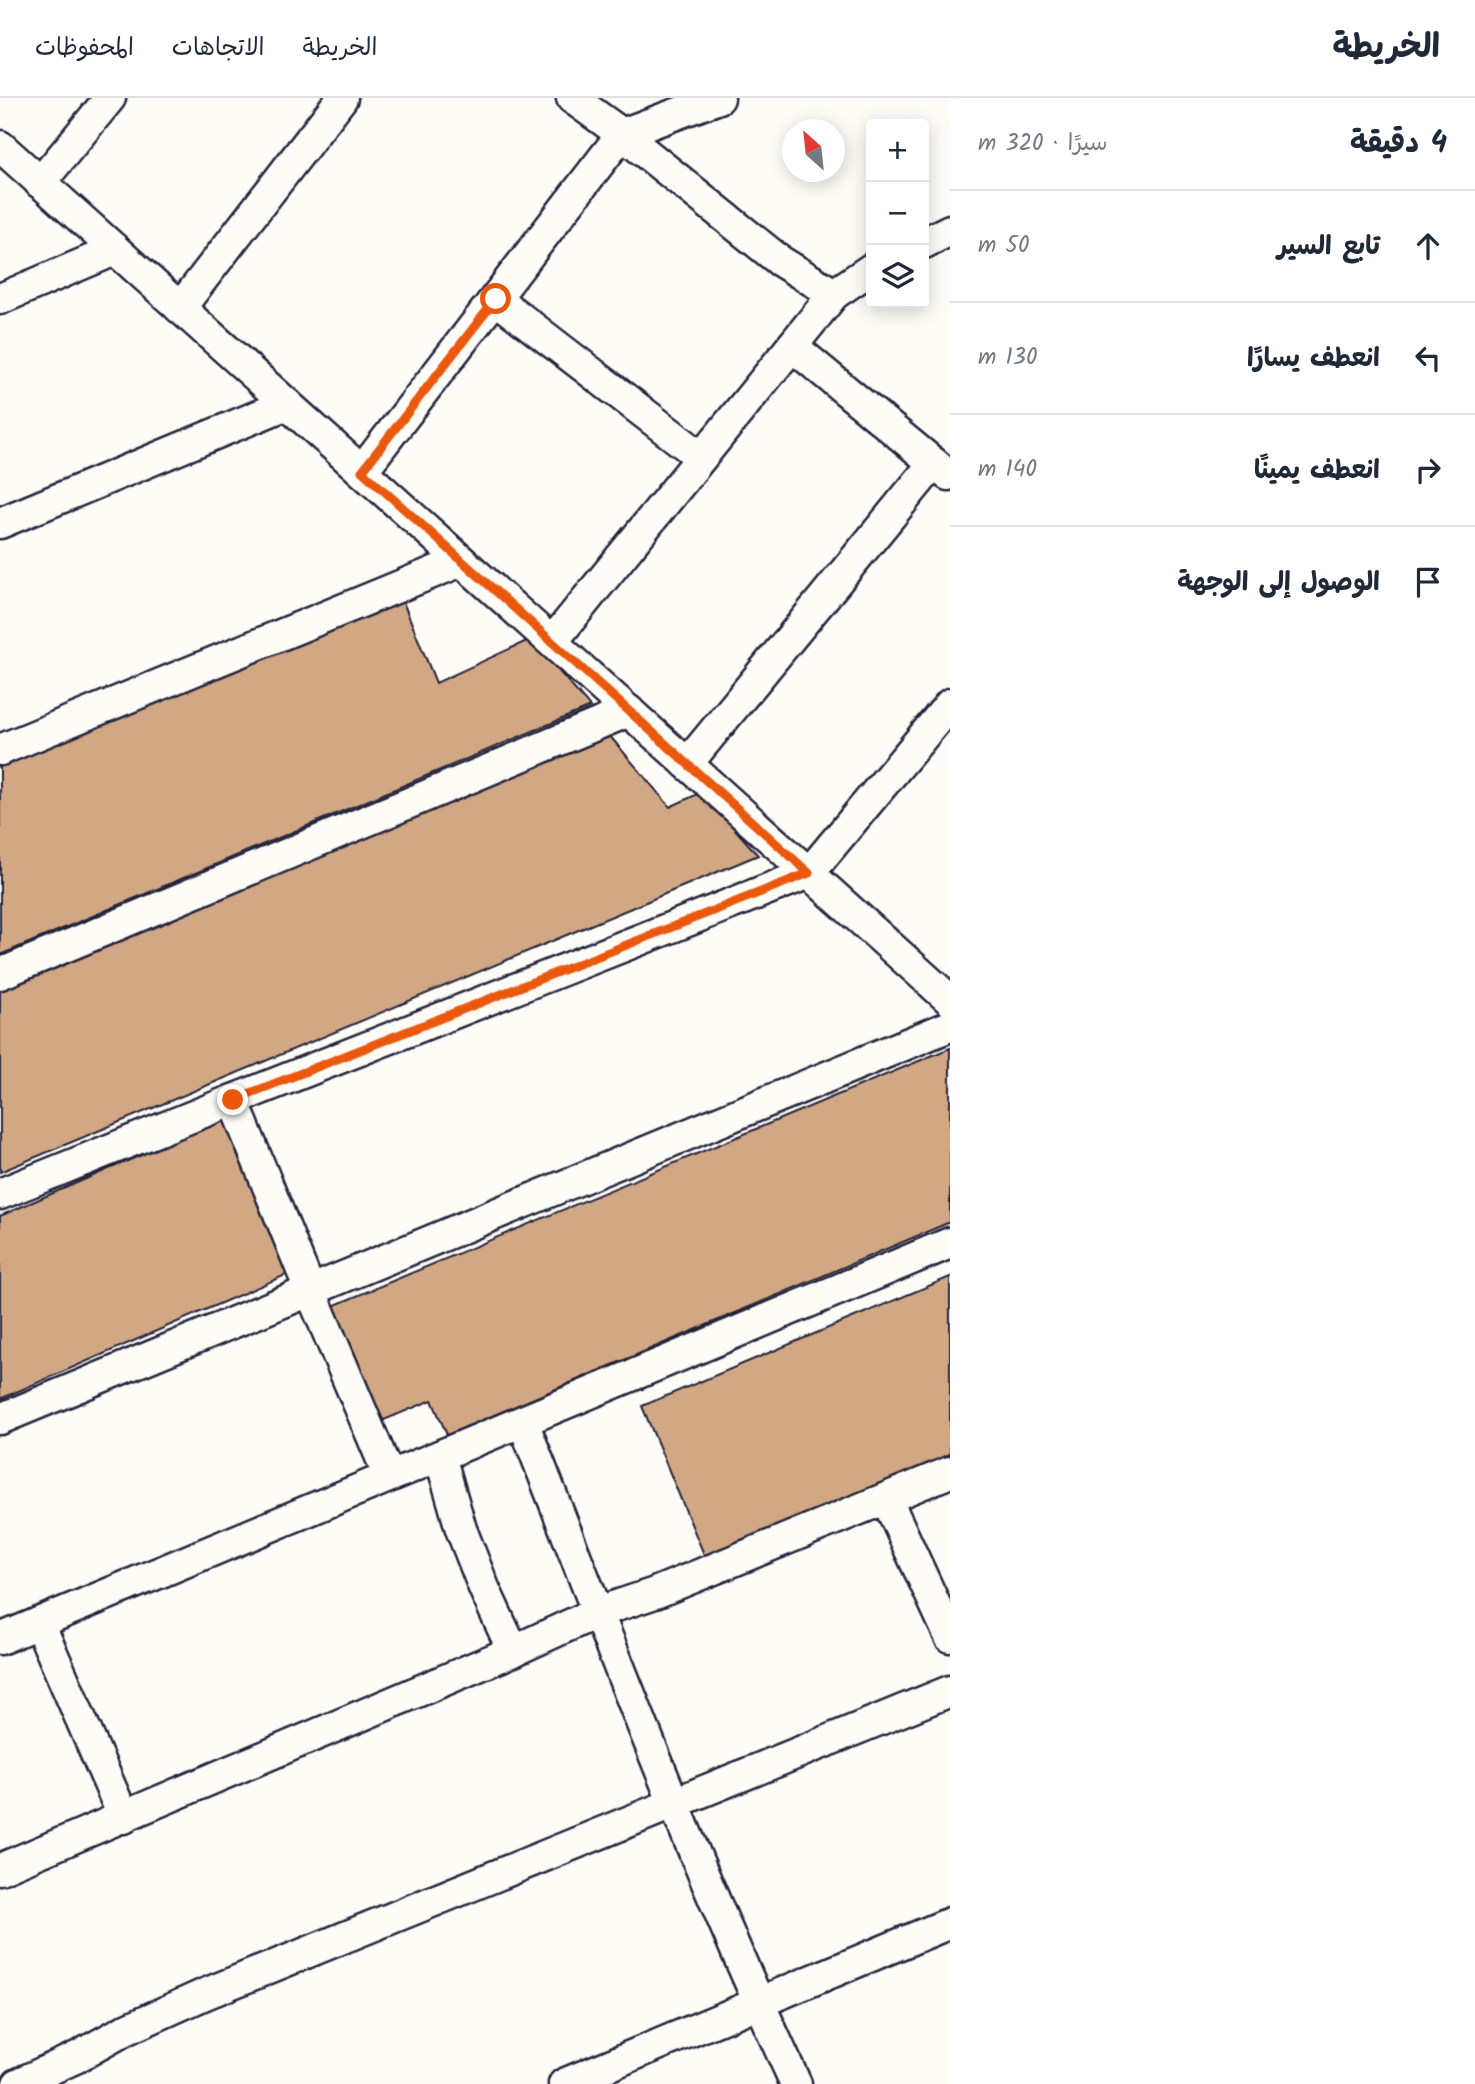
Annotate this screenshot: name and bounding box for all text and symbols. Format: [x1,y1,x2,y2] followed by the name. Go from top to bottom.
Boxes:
[1333,22,1440,75] text: الخريطة
[35,29,134,68] text: المحفوظات
[172,29,265,68] text: الاتجاهات
[303,29,377,68] text: الخريطة
[782,119,845,182] north arrow
[866,119,929,308] map controls
[866,119,929,182] button: +
[1350,120,1447,168] text: 4 دقيقة
[978,126,1107,162] text: سيرًا · 320 m
[866,182,929,245] button: −
[1277,226,1380,268] text: تابع السير
[1409,227,1447,265] icon: ahead
[978,228,1029,264] text: 50 m
[866,245,929,308] button: layers
[480,283,511,314] route start
[1247,338,1380,380] text: انعطف يسارًا
[1409,339,1447,377] icon: left
[978,340,1037,376] text: 130 m
[1254,450,1380,492] text: انعطف يمينًا
[1409,451,1447,489] icon: right
[978,452,1037,488] text: 140 m
[1177,562,1380,604] text: الوصول إلى الوجهة
[1409,563,1447,601] icon: arrive
[217,1084,248,1115] route end

